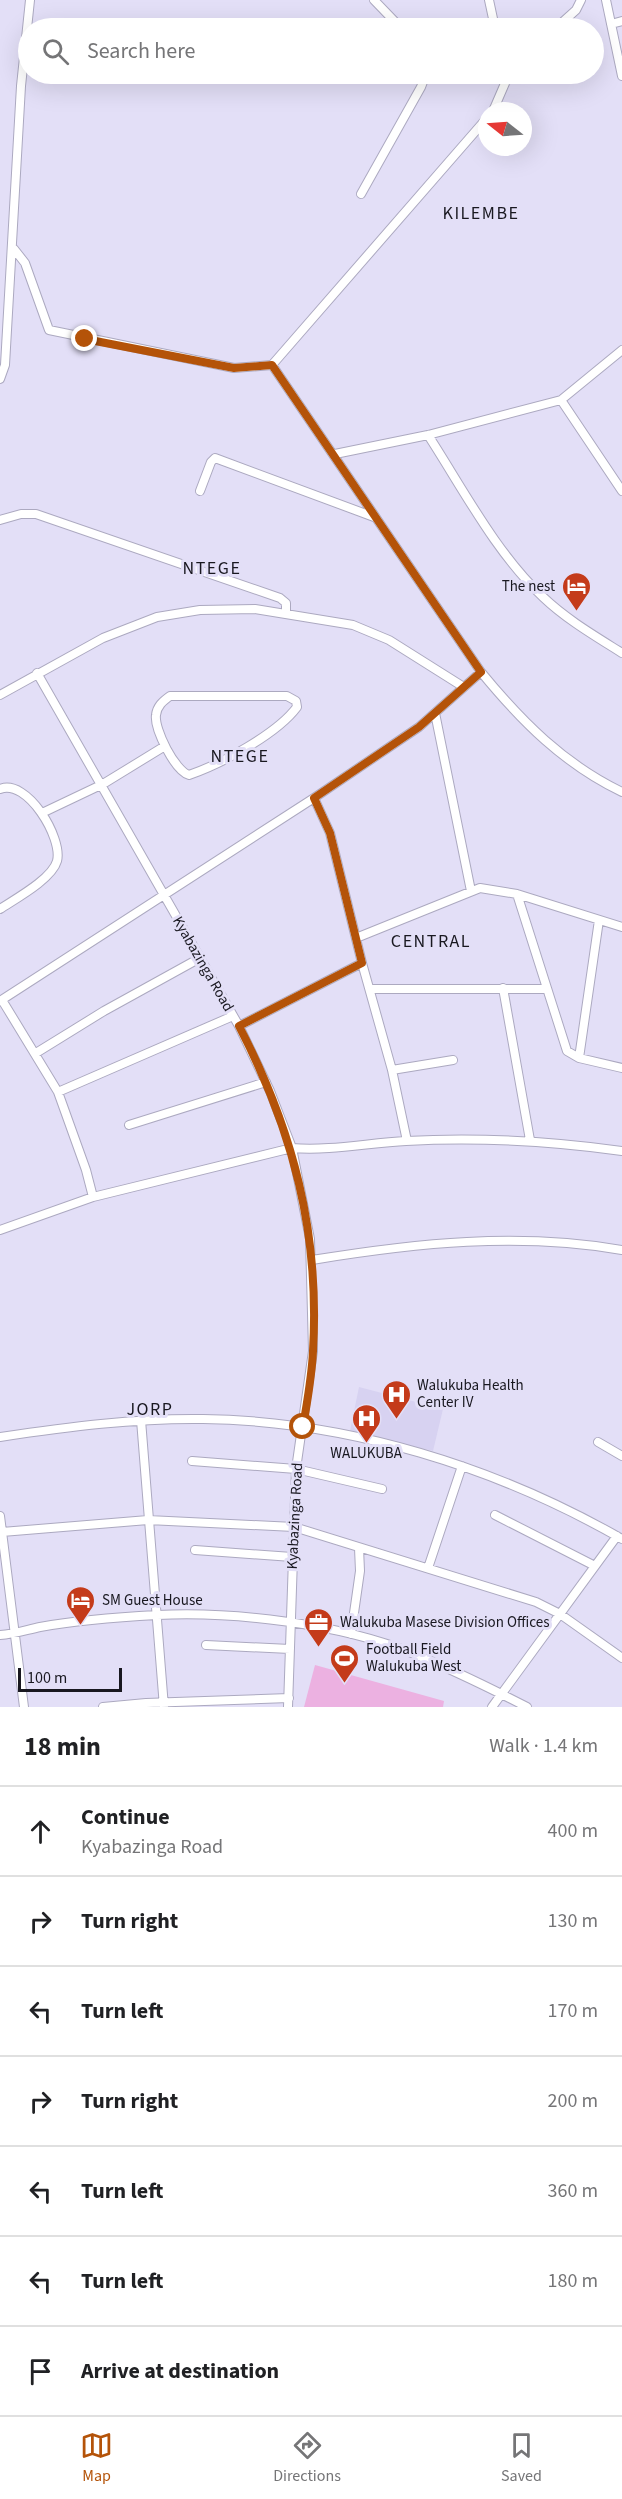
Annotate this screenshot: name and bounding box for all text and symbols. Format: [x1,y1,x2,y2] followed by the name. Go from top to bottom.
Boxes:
[18,18,604,84] search box
[39,35,72,68] icon: search
[87,35,195,67] text: Search here
[478,102,532,156] north arrow
[442,201,520,226] district label: KILEMBE
[71,325,97,351] route end
[183,556,241,581] district label: NTEGE
[560,570,592,612] hotel icon: The nest
[502,576,555,597] place label: The nest
[211,744,269,769] district label: NTEGE
[167,913,239,1015] street label: Kyabazinga Road
[391,929,471,954] district label: CENTRAL
[417,1375,524,1413] place label: Walukuba Health Center IV
[380,1378,412,1420] hospital icon: Walukuba Health Center IV
[126,1397,174,1422] district label: JORP
[350,1402,382,1444] hospital icon: WALUKUBA
[289,1413,315,1439] route start
[330,1443,403,1464] place label: WALUKUBA
[282,1462,308,1570] street label: Kyabazinga Road
[65,1584,97,1626] hotel icon: SM Guest House
[102,1590,203,1611] place label: SM Guest House
[303,1606,335,1648] office icon: Walukuba Masese Division Offices
[340,1612,550,1633] place label: Walukuba Masese Division Offices
[366,1639,461,1677] place label: Football Field Walukuba West
[329,1642,361,1684] sports icon: Football Field Walukuba West
[18,1665,122,1692] scale bar
[27,1667,67,1689] text: 100 m
[24,1728,101,1765] text: 18 min
[489,1732,598,1760] text: Walk · 1.4 km
[81,1801,170,1833] text: Continue
[24,1815,57,1848] icon: ahead
[548,1817,598,1845] text: 400 m
[81,1833,223,1861] text: Kyabazinga Road
[24,1905,57,1938] icon: right
[81,1905,178,1937] text: Turn right
[548,1907,598,1935] text: 130 m
[24,1995,57,2028] icon: left
[81,1995,163,2027] text: Turn left
[548,1997,598,2025] text: 170 m
[24,2085,57,2118] icon: right
[81,2085,178,2117] text: Turn right
[548,2087,598,2115] text: 200 m
[24,2175,57,2208] icon: left
[81,2175,163,2207] text: Turn left
[548,2177,598,2205] text: 360 m
[24,2265,57,2298] icon: left
[81,2265,163,2297] text: Turn left
[548,2267,598,2295] text: 180 m
[24,2355,57,2388] icon: arrive
[81,2355,279,2387] text: Arrive at destination
[80,2429,113,2487] tab: Map
[273,2429,341,2487] tab: Directions
[501,2429,542,2487] tab: Saved

